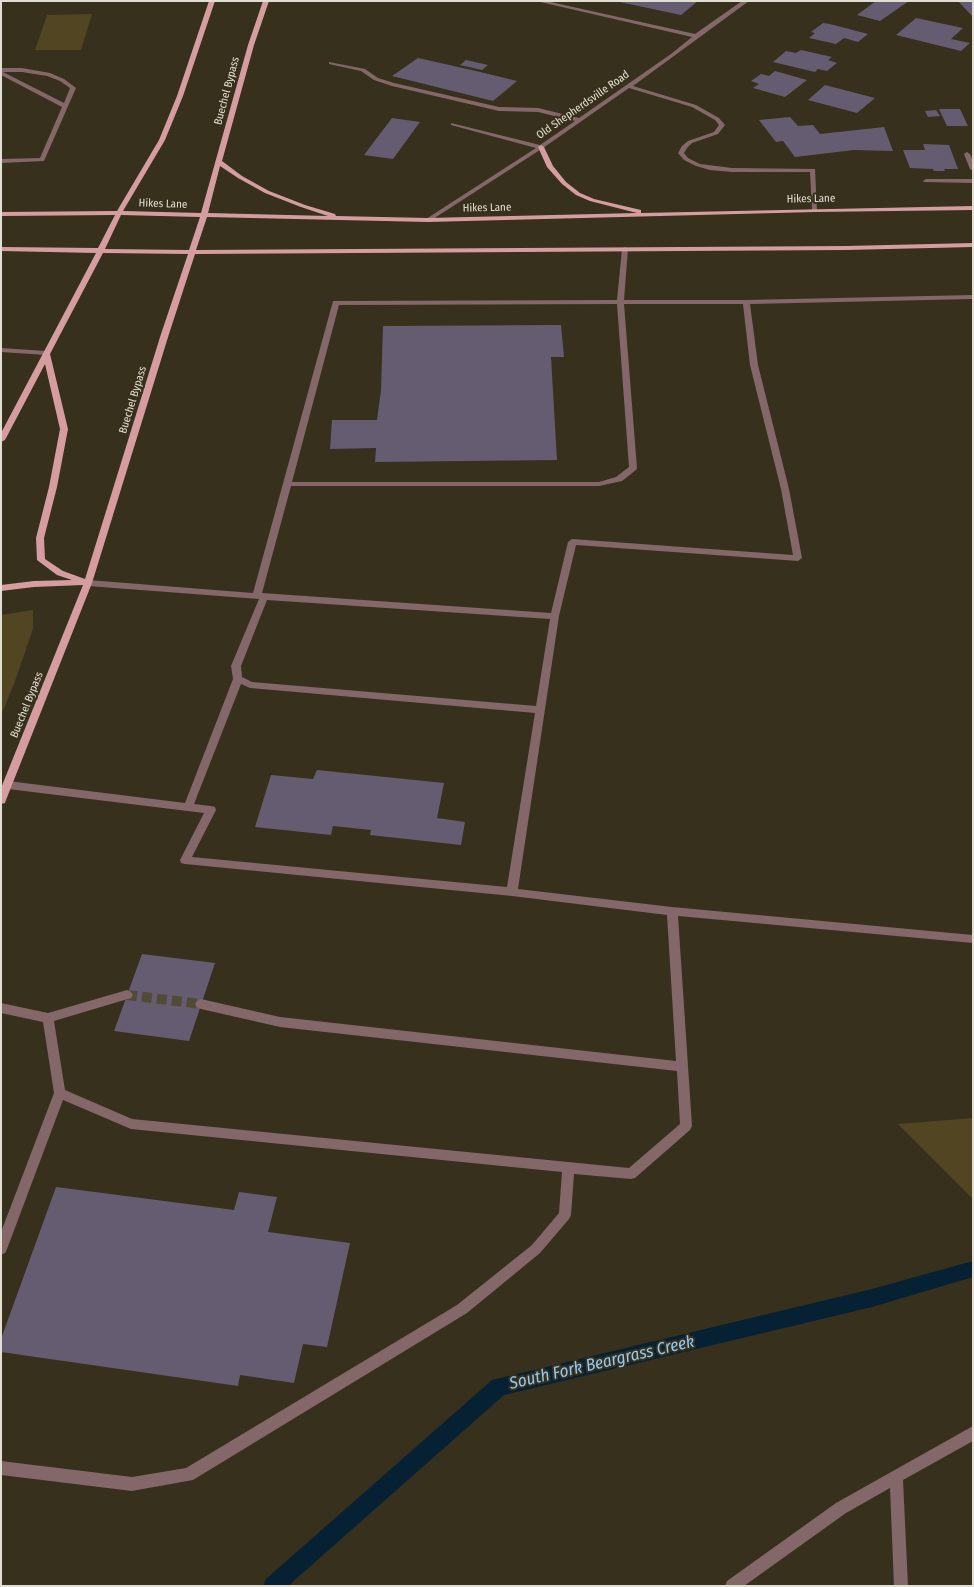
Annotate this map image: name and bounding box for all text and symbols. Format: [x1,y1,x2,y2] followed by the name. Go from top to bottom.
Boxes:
[212,56,242,126] street label: Buechel Bypass
[534,68,632,142] street label: Old Shepherdsville Road
[787,192,835,206] street label: Hikes Lane
[138,197,188,211] street label: Hikes Lane
[463,201,511,215] street label: Hikes Lane
[116,365,150,435] street label: Buechel Bypass
[8,670,46,740] street label: Buechel Bypass
[508,1332,696,1394] water label: South Fork Beargrass Creek

